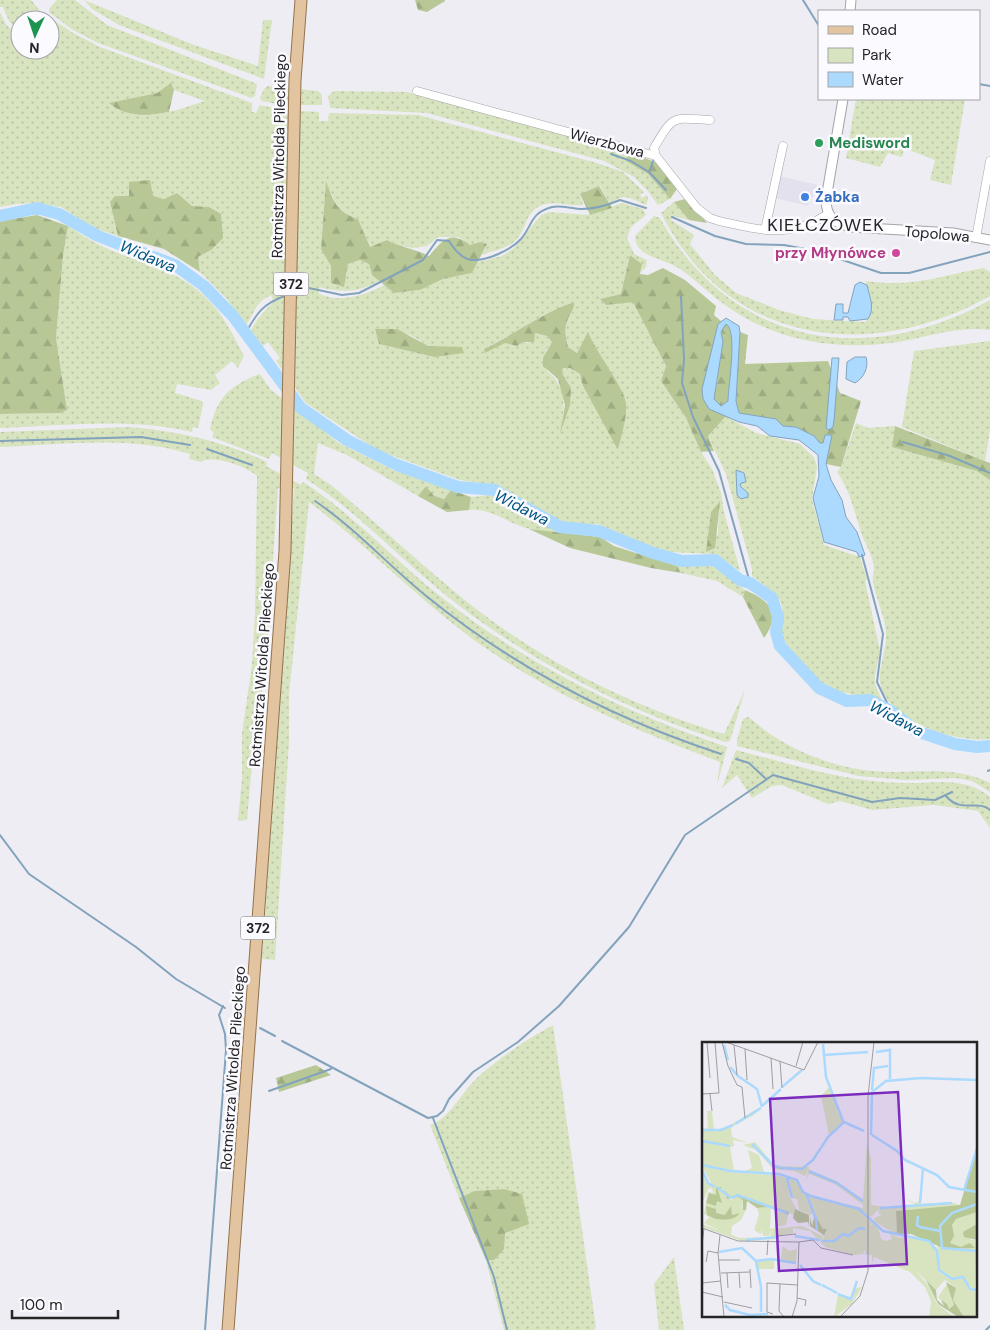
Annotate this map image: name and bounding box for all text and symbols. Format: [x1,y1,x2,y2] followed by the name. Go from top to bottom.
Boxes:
[10,10,60,60] north arrow
[818,10,980,100] legend
[862,20,897,40] text: Road
[29,39,40,57] text: N
[862,45,892,65] text: Park
[267,53,291,258] street label: Rotmistrza Witolda Pileckiego
[862,70,904,90] text: Water
[568,123,646,163] street label: Wierzbowa
[829,133,910,153] place label: Medisword
[813,137,825,149] marker: Medisword
[815,187,859,207] place label: Żabka
[799,191,811,203] marker: Żabka
[767,213,885,237] district label: KIEŁCZÓWEK
[903,221,971,247] street label: Topolowa
[117,235,179,278] water label: Widawa
[775,243,886,263] place label: przy Młynówce
[890,247,902,259] marker: przy Młynówce
[274,272,308,296] road number: 372
[491,485,553,530] water label: Widawa
[245,562,279,768] street label: Rotmistrza Witolda Pileckiego
[866,695,928,742] water label: Widawa
[240,916,276,940] road number: 372
[216,965,250,1171] street label: Rotmistrza Witolda Pileckiego
[702,1042,978,1318] inset map
[12,1288,119,1320] scale bar
[20,1295,63,1315] text: 100 m

